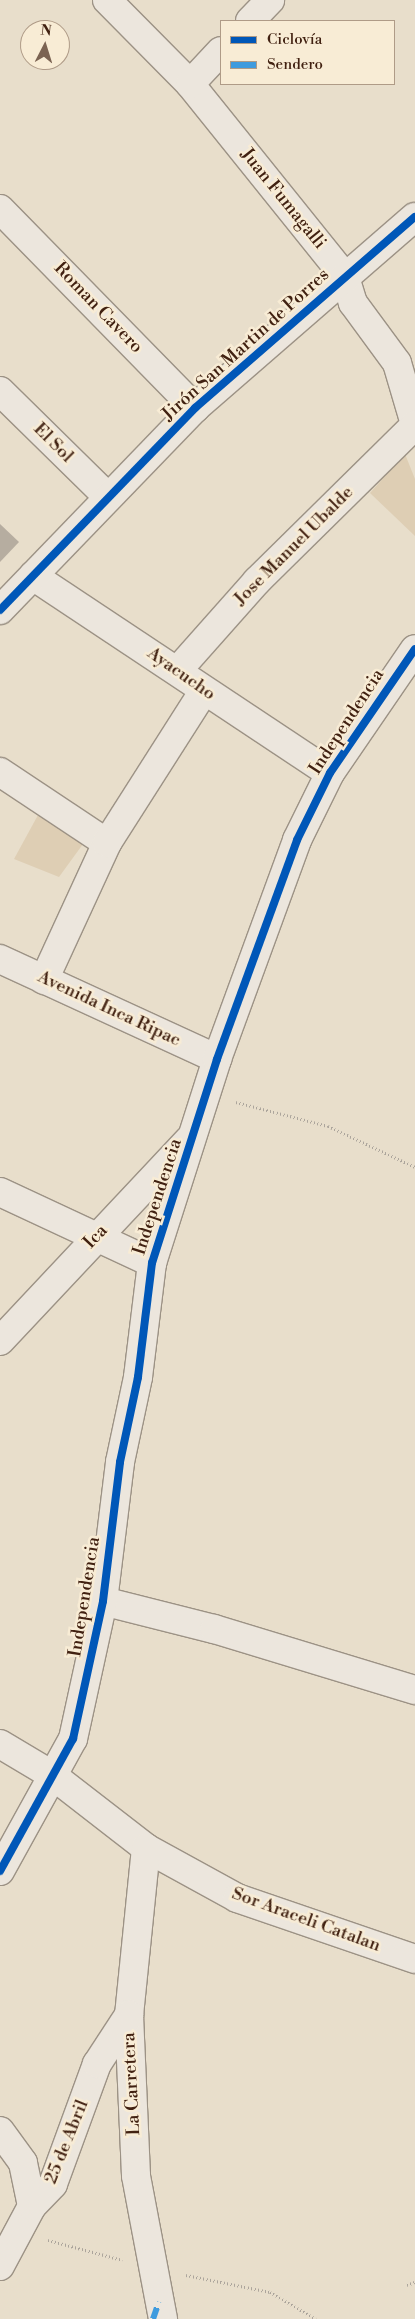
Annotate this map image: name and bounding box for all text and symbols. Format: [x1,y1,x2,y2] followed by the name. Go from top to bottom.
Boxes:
[20,20,70,70] north arrow
[220,20,395,85] legend
[40,22,53,41] text: N
[267,30,322,49] text: Ciclovía
[267,55,323,74] text: Sendero
[236,144,330,254] street label: Juan Fumagalli
[49,258,147,358] street label: Roman Cavero
[158,264,334,426] street label: Jirón San Martin de Porres
[29,419,77,467] street label: El Sol
[230,482,358,610] street label: Jose Manuel Ubalde
[143,643,219,705] street label: Ayacucho
[305,665,389,779] street label: Independencia
[34,966,184,1052] street label: Avenida Inca Ripac
[129,1136,187,1258] street label: Independencia
[80,1220,112,1254] street label: Ica
[65,1535,105,1659] street label: Independencia
[229,1883,383,1957] street label: Sor Araceli Catalan
[119,2032,145,2136] street label: La Carretera
[40,2097,94,2187] street label: 25 de Abril

